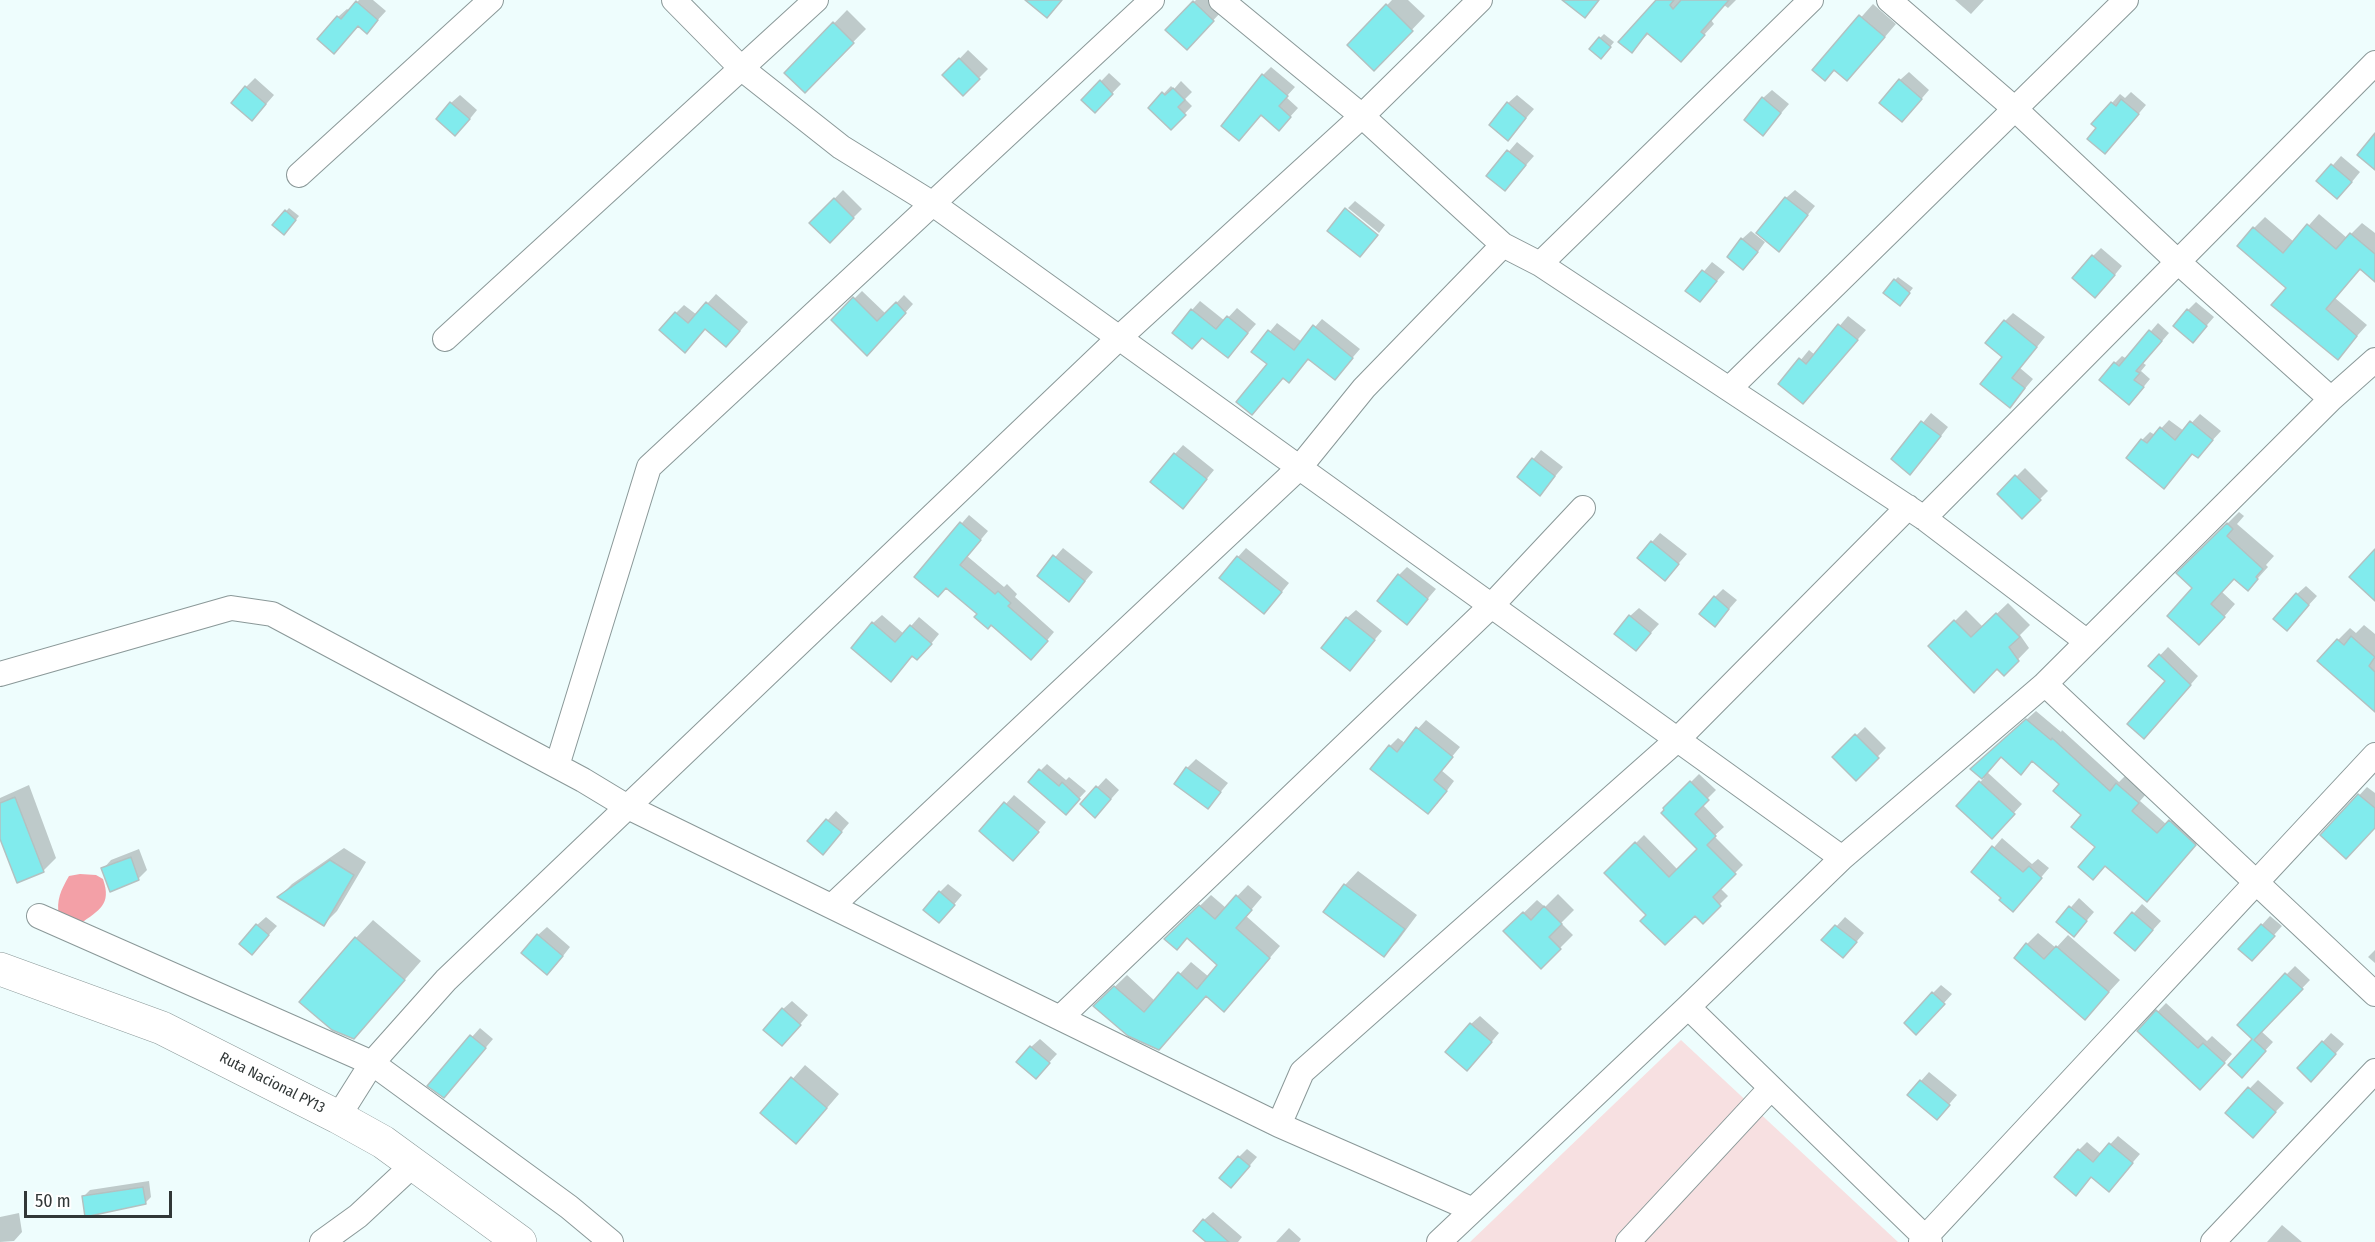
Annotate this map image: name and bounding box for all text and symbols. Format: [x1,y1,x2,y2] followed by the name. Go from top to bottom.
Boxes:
[216,1049,328,1117] street label: Ruta Nacional PY13
[27,1179,176,1217] scale bar
[35,1190,71,1212] text: 50 m

